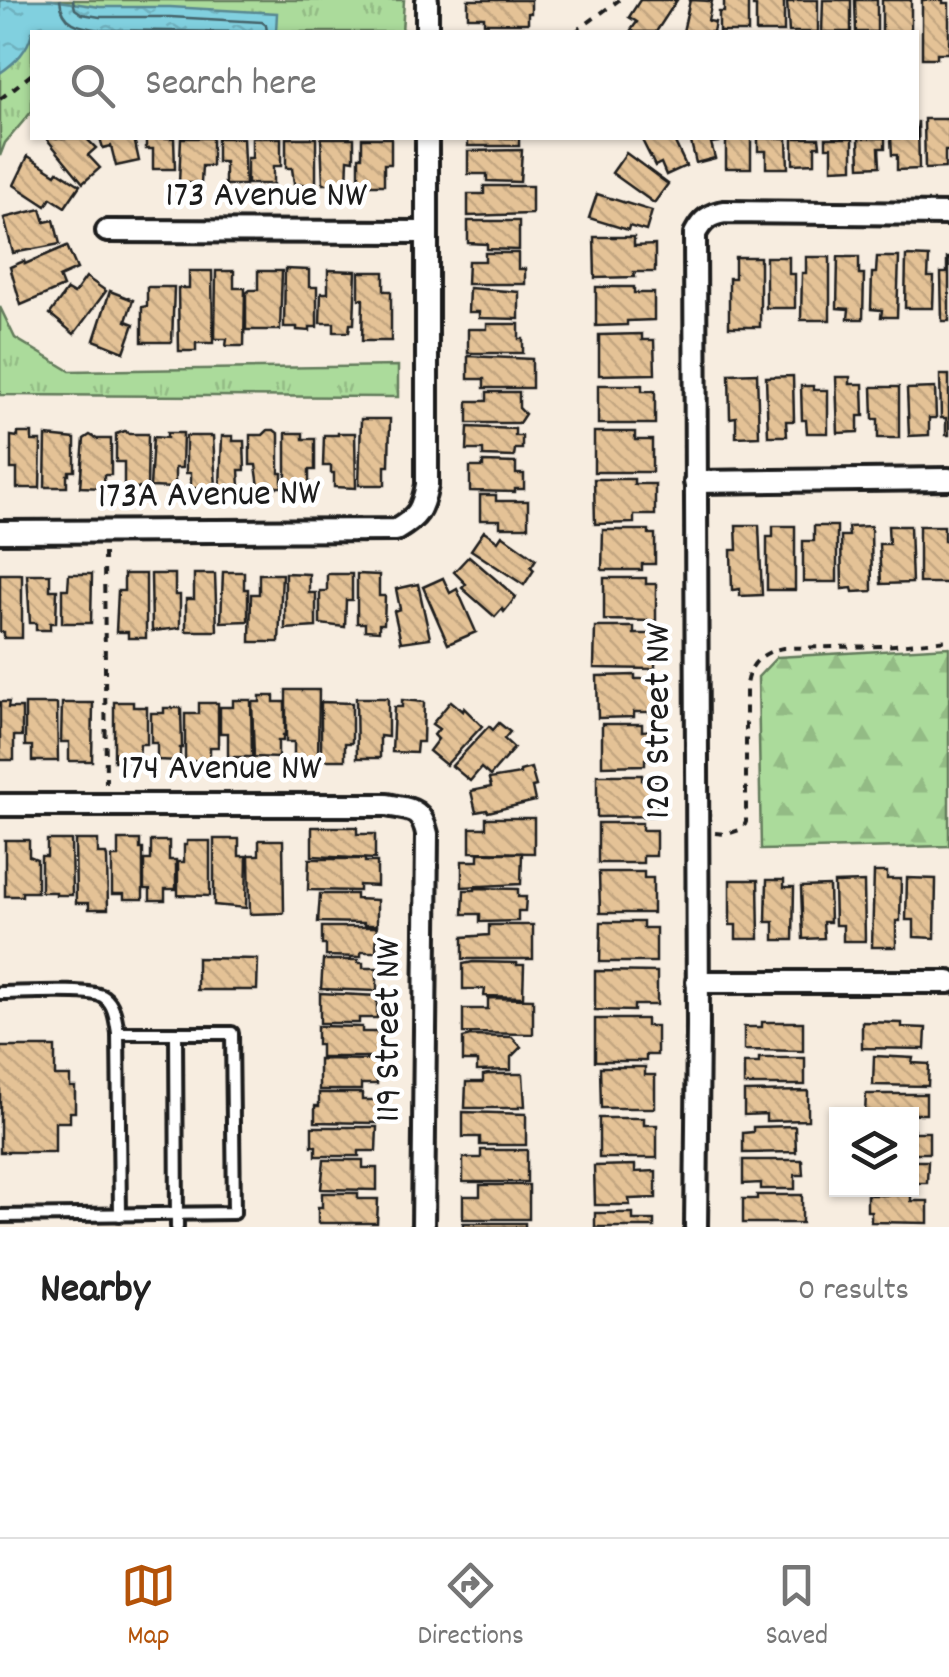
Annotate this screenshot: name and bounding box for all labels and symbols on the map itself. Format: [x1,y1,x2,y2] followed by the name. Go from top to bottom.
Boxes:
[165,170,367,225] street label: 173 Avenue NW
[97,468,321,526] street label: 173A Avenue NW
[633,623,688,819] street label: 120 Street NW
[121,743,321,798] street label: 174 Avenue NW
[363,938,418,1122] street label: 119 Street NW

